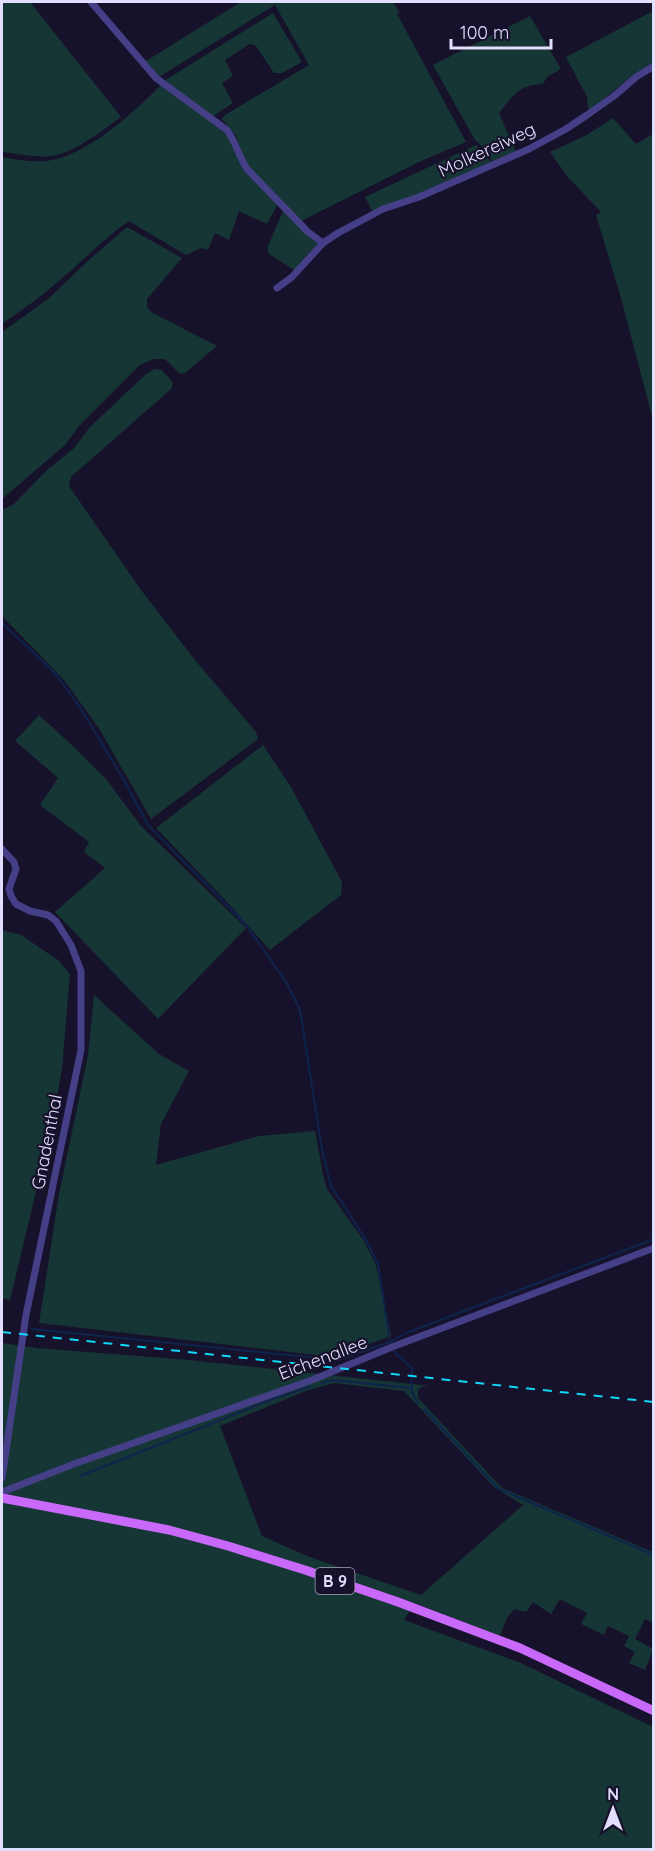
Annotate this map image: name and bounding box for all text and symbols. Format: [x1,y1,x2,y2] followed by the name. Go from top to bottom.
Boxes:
[451,12,552,50] scale bar
[460,21,509,44] text: 100 m
[434,117,539,182] street label: Molkereiweg
[26,1092,67,1192] street label: Gnadenthal
[275,1330,371,1385] street label: Eichenallee
[316,1568,354,1594] road number: B 9
[583,1779,643,1839] north arrow
[607,1784,619,1804] text: N

